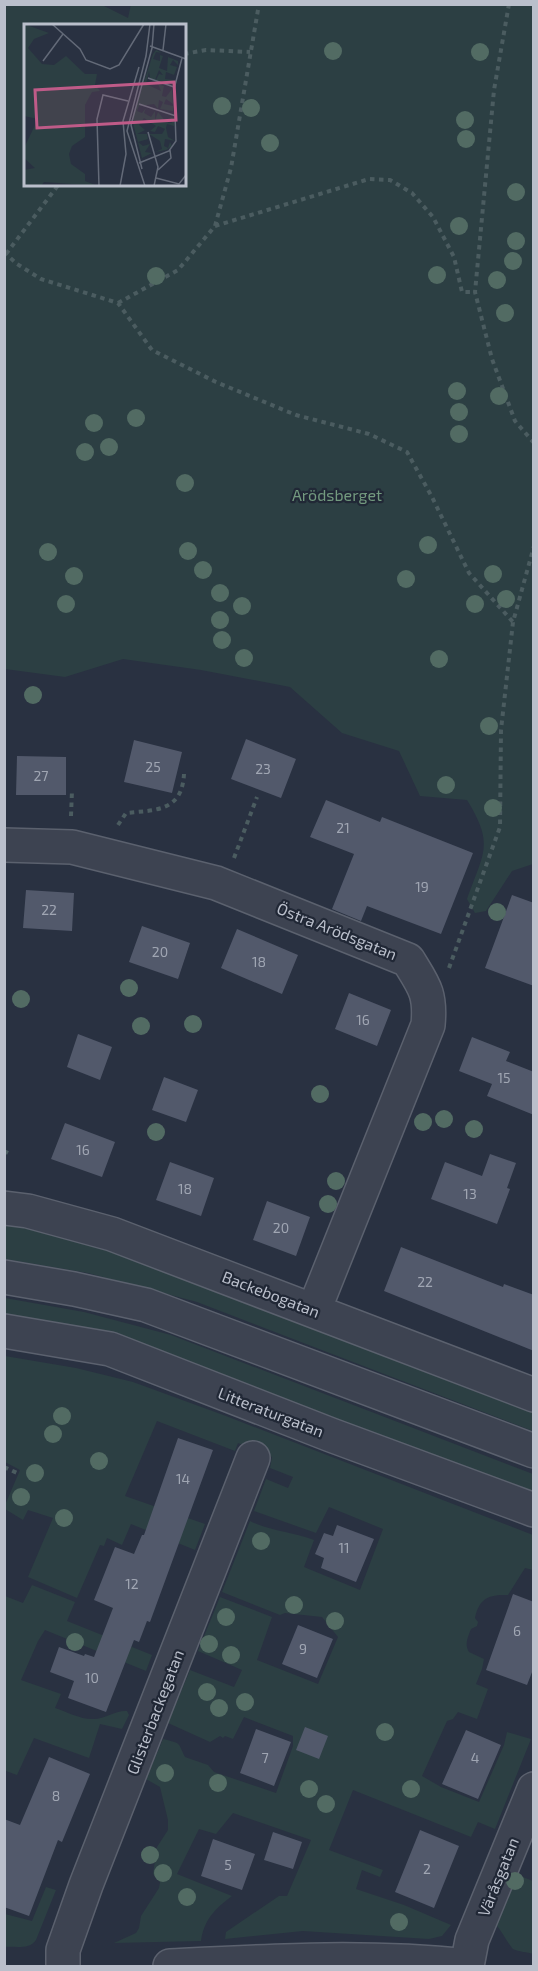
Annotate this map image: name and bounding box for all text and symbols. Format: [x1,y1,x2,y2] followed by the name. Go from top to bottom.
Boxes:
[24,24,186,186] inset map
[292,485,382,504] park label: Arödsberget
[145,758,161,775] house number: 25
[255,760,271,777] house number: 23
[33,767,49,784] house number: 27
[336,819,350,836] house number: 21
[415,878,429,895] house number: 19
[274,898,400,963] street label: Östra Arödsgatan
[41,901,57,918] house number: 22
[152,943,168,960] house number: 20
[252,953,266,970] house number: 18
[356,1011,370,1028] house number: 16
[497,1069,511,1086] house number: 15
[76,1141,90,1158] house number: 16
[178,1180,192,1197] house number: 18
[463,1185,477,1202] house number: 13
[273,1219,289,1236] house number: 20
[220,1266,323,1321] street label: Backebogatan
[417,1273,433,1290] house number: 22
[216,1383,327,1440] street label: Litteraturgatan
[176,1470,190,1487] house number: 14
[338,1539,350,1556] house number: 11
[125,1575,139,1592] house number: 12
[513,1622,521,1639] house number: 6
[299,1640,307,1657] house number: 9
[122,1647,187,1777] street label: Glisterbackegatan
[85,1669,99,1686] house number: 10
[261,1749,269,1766] house number: 7
[471,1749,479,1766] house number: 4
[52,1787,60,1804] house number: 8
[473,1835,522,1919] street label: Väråsgatan
[224,1856,232,1873] house number: 5
[423,1860,431,1877] house number: 2

